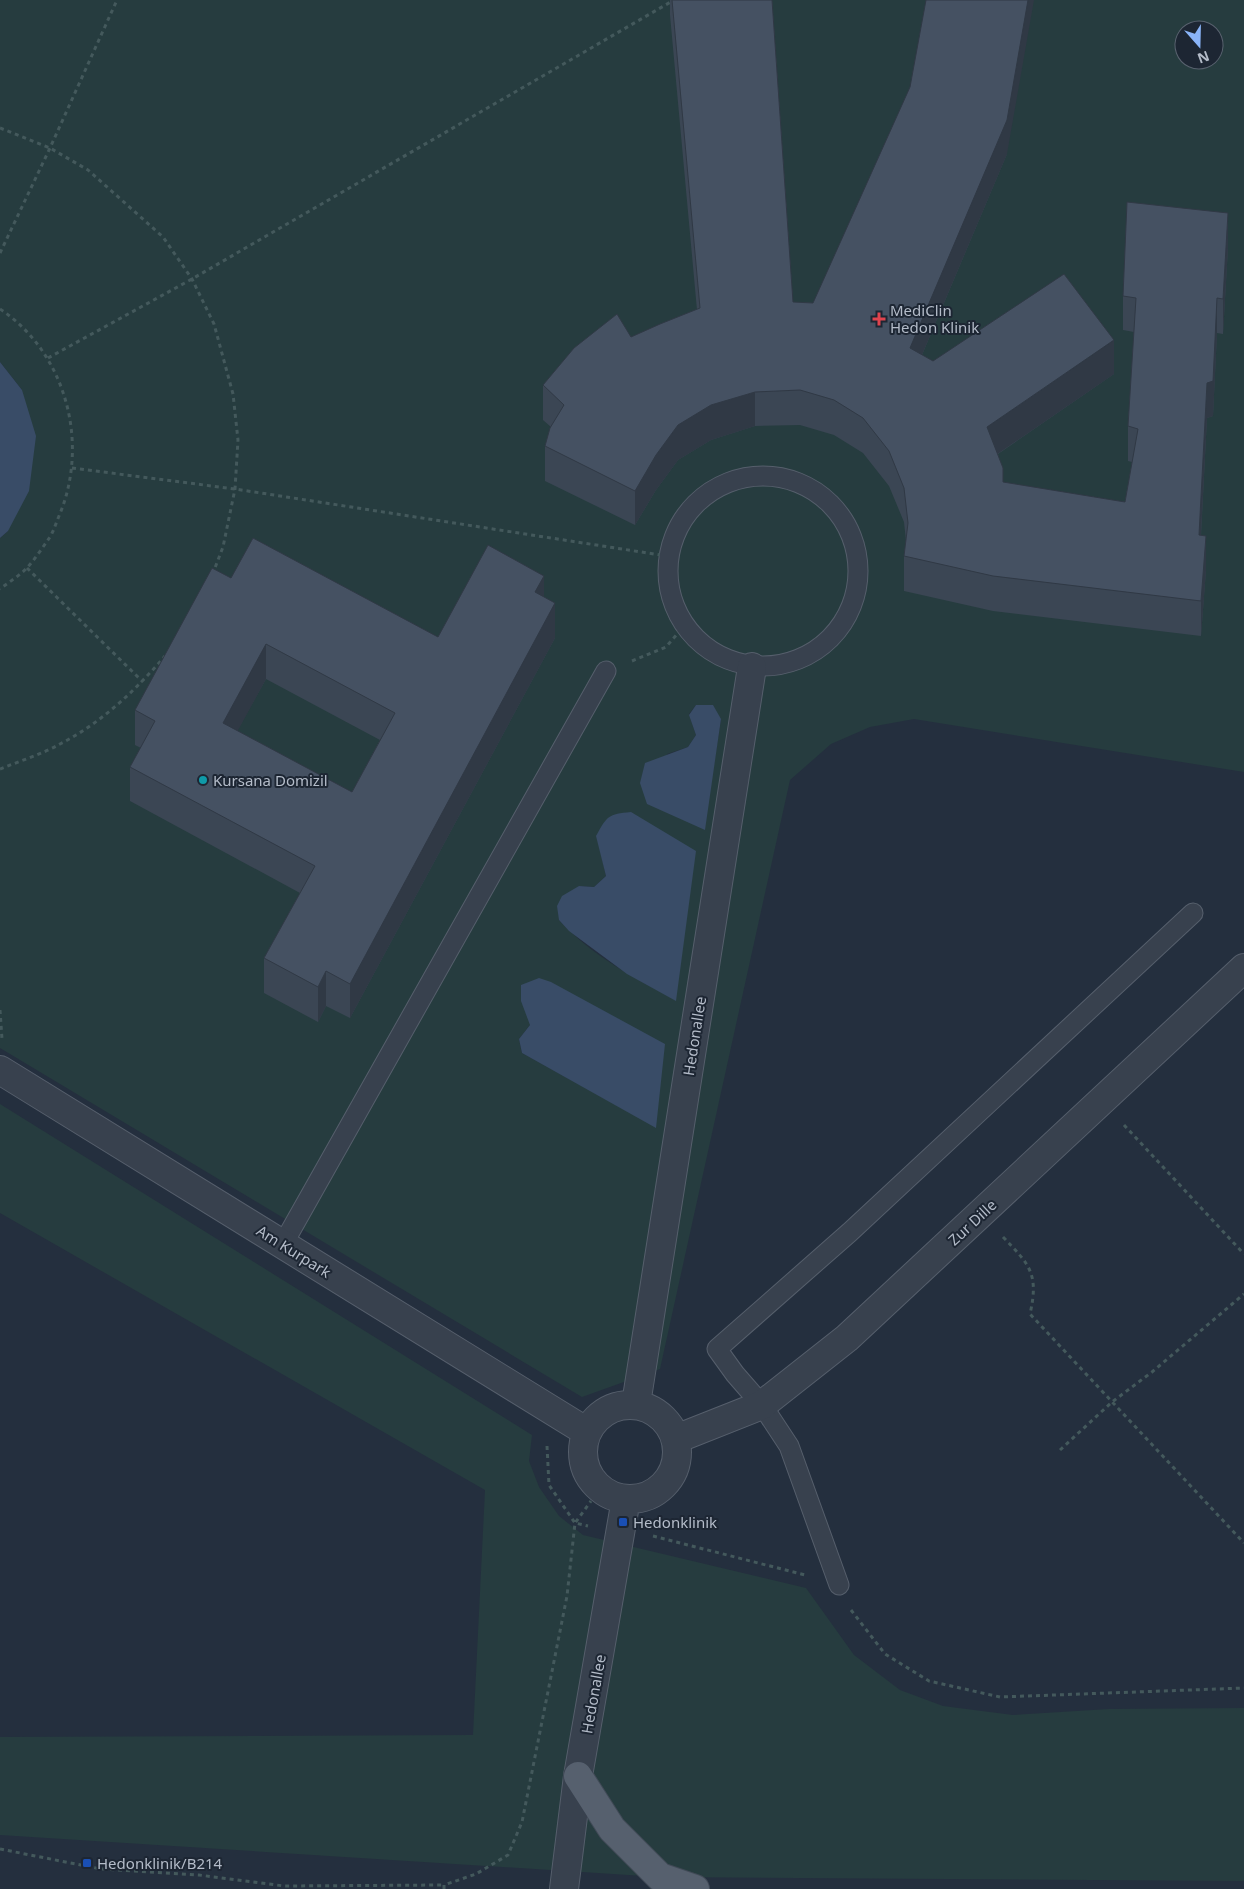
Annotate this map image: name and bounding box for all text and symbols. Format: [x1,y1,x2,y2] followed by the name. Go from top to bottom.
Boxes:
[1174,20,1224,70] north arrow
[1195,47,1212,69] text: N
[890,300,979,337] place label: MediClin Hedon Klinik
[872,312,886,326] marker: MediClin Hedon Klinik
[213,770,328,790] place label: Kursana Domizil
[197,774,209,786] marker: Kursana Domizil
[678,995,710,1077] street label: Hedonallee
[944,1195,1000,1249] street label: Zur Dille
[253,1220,335,1282] street label: Am Kurpark
[633,1512,717,1532] place label: Hedonklinik
[617,1516,629,1528] marker: Hedonklinik
[576,1653,610,1735] street label: Hedonallee
[97,1853,223,1873] place label: Hedonklinik/B214
[81,1857,93,1869] marker: Hedonklinik/B214

